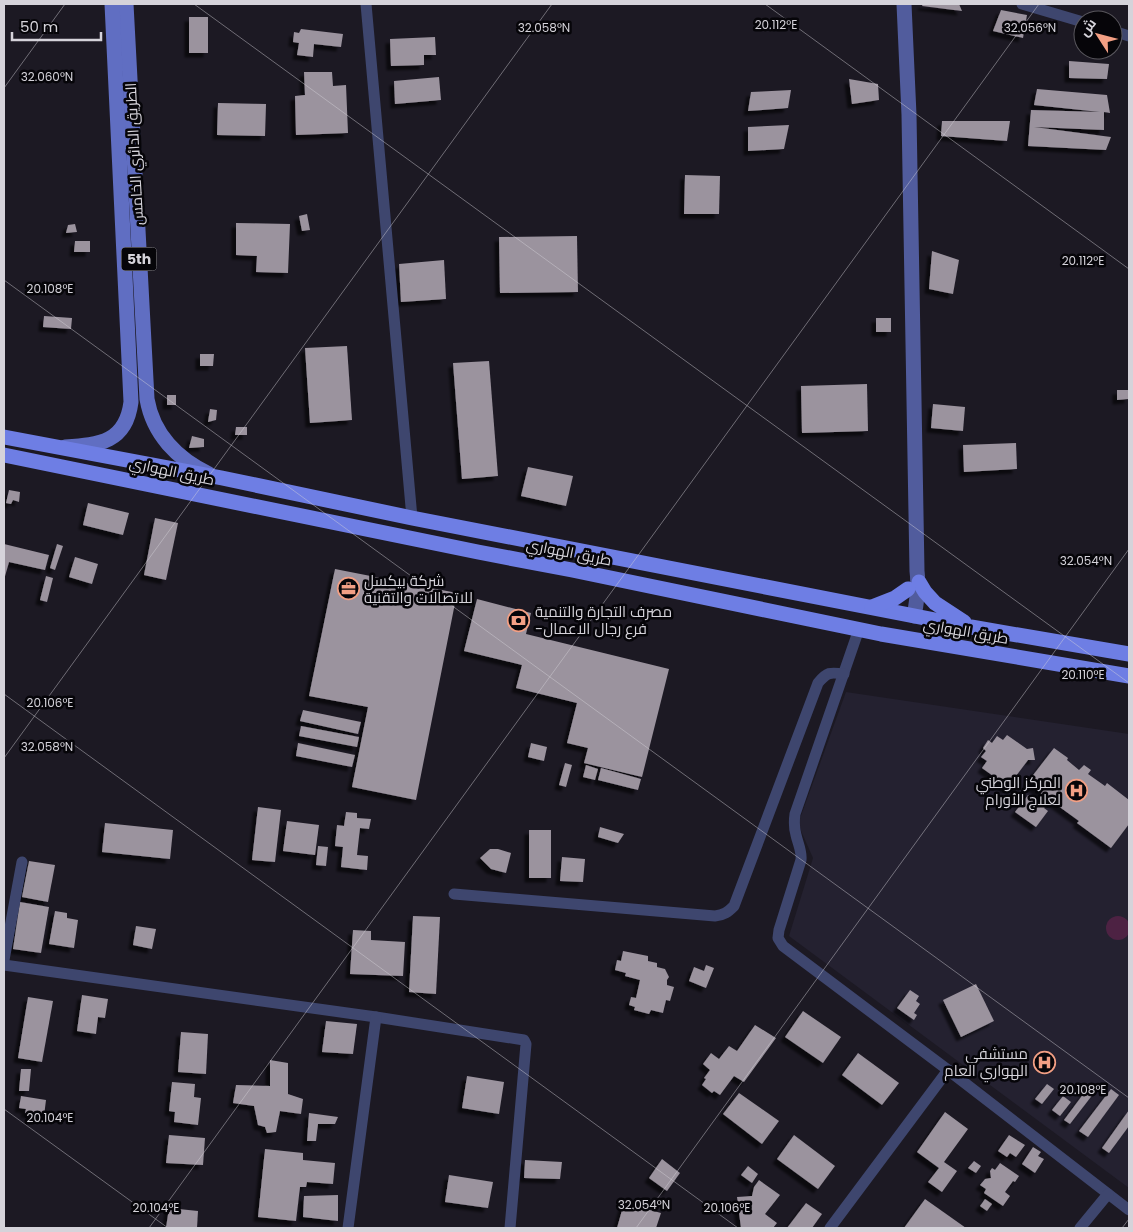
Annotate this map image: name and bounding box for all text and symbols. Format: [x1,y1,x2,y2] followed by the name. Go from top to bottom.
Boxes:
[12,10,101,42] scale bar
[1073,10,1123,60] north arrow
[1074,14,1101,41] text: ش
[20,16,58,37] text: 50 m
[755,16,797,33] text: 20.112°E
[518,19,570,36] text: 32.058°N
[1004,19,1056,36] text: 32.056°N
[21,68,73,85] text: 32.060°N
[120,82,150,226] street label: الطريق الدائري الخامس
[122,248,156,270] road number: 5th
[1062,252,1104,269] text: 20.112°E
[27,280,73,297] text: 20.108°E
[127,452,216,492] street label: طريق الهواري
[524,533,613,573] street label: طريق الهواري
[1060,552,1112,569] text: 32.054°N
[364,570,473,608] place label: شركة بيكسل للاتصالات والتقنية
[336,577,360,601] office icon: شركة بيكسل للاتصالات والتقنية
[535,601,672,640] place label: مصرف التجارة والتنمية -فرع رجال الاعمال
[507,608,531,632] bank icon: مصرف التجارة والتنمية -فرع رجال الاعمال
[921,613,1010,651] street label: طريق الهواري
[1061,666,1105,683] text: 20.110°E
[26,694,74,711] text: 20.106°E
[21,738,73,755] text: 32.058°N
[976,772,1061,811] place label: المركز الوطني لعلاج الأورام
[1065,779,1089,803] hospital icon: المركز الوطني لعلاج الأورام
[944,1043,1028,1083] place label: مستشفي الهواري العام
[1032,1050,1056,1074] hospital icon: مستشفي الهواري العام
[1060,1081,1106,1098] text: 20.108°E
[27,1109,73,1126] text: 20.104°E
[618,1196,670,1213] text: 32.054°N
[133,1199,179,1216] text: 20.104°E
[703,1199,751,1216] text: 20.106°E

